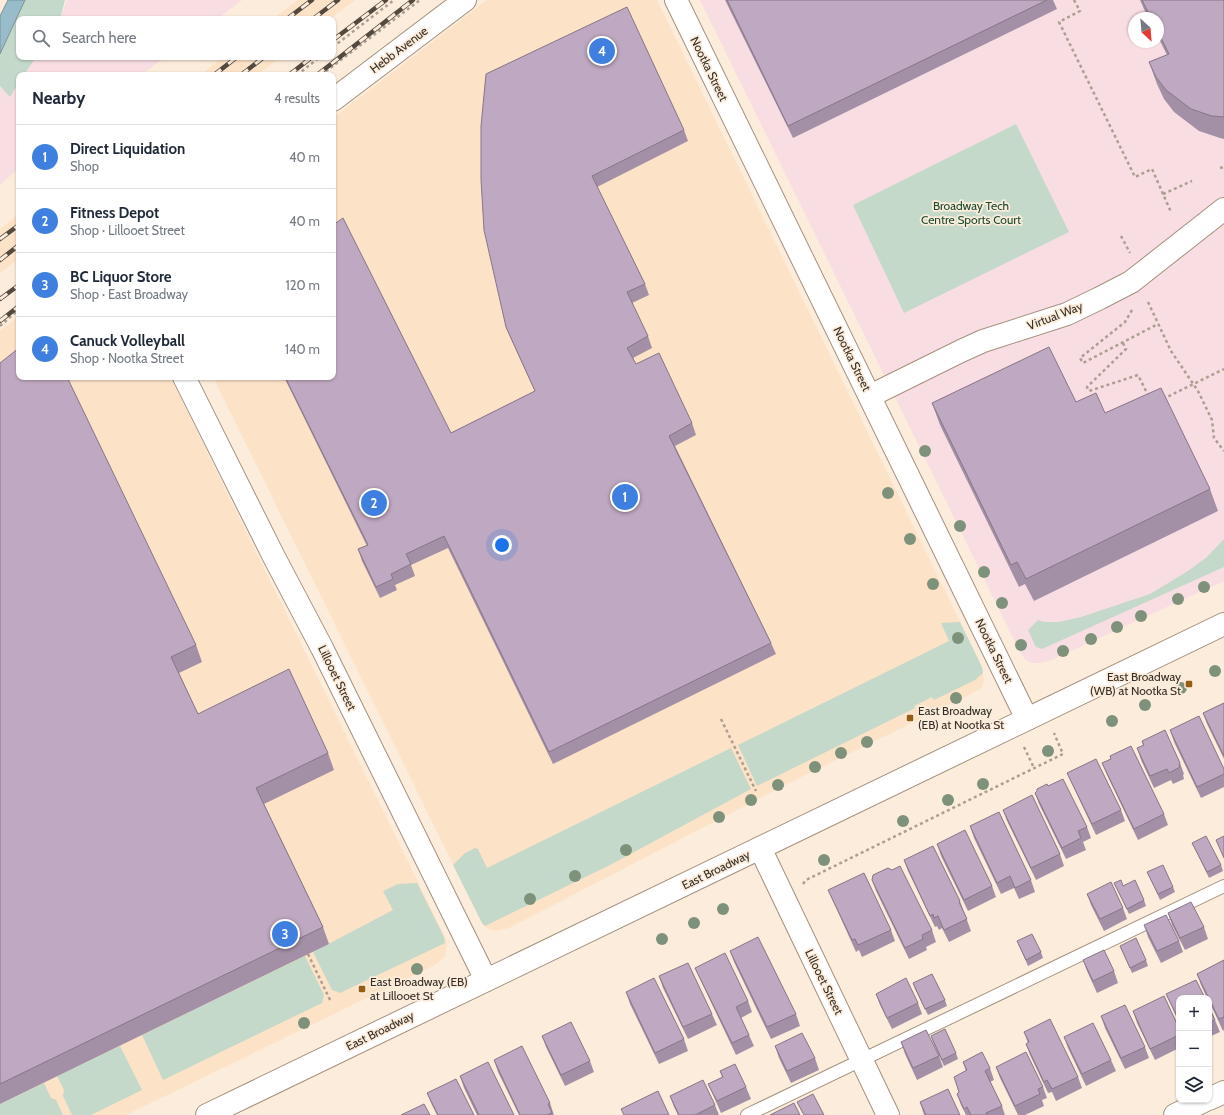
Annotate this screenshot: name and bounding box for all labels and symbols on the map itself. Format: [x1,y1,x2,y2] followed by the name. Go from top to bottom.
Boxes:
[1128,12,1164,48] north arrow
[367,23,431,76] street label: Hebb Avenue
[687,34,732,104] street label: Nootka Street
[589,36,615,66] pin: 4
[921,198,1021,227] park label: Broadway Tech Centre Sports Court
[1025,298,1085,333] street label: Virtual Way
[830,324,875,394] street label: Nootka Street
[612,482,638,512] pin: 1
[361,488,387,518] pin: 2
[492,535,512,555] your location
[972,616,1017,686] street label: Nootka Street
[315,643,360,713] street label: Lillooet Street
[1090,669,1181,698] place label: East Broadway (WB) at Nootka St
[1184,679,1194,689] marker: East Broadway (WB) at Nootka St
[918,703,1004,732] place label: East Broadway (EB) at Nootka St
[905,713,915,723] marker: East Broadway (EB) at Nootka St
[679,847,752,893] street label: East Broadway
[272,919,298,949] pin: 3
[802,947,847,1017] street label: Lillooet Street
[370,974,468,1003] place label: East Broadway (EB) at Lillooet St
[357,984,367,994] marker: East Broadway (EB) at Lillooet St
[343,1008,416,1054] street label: East Broadway

